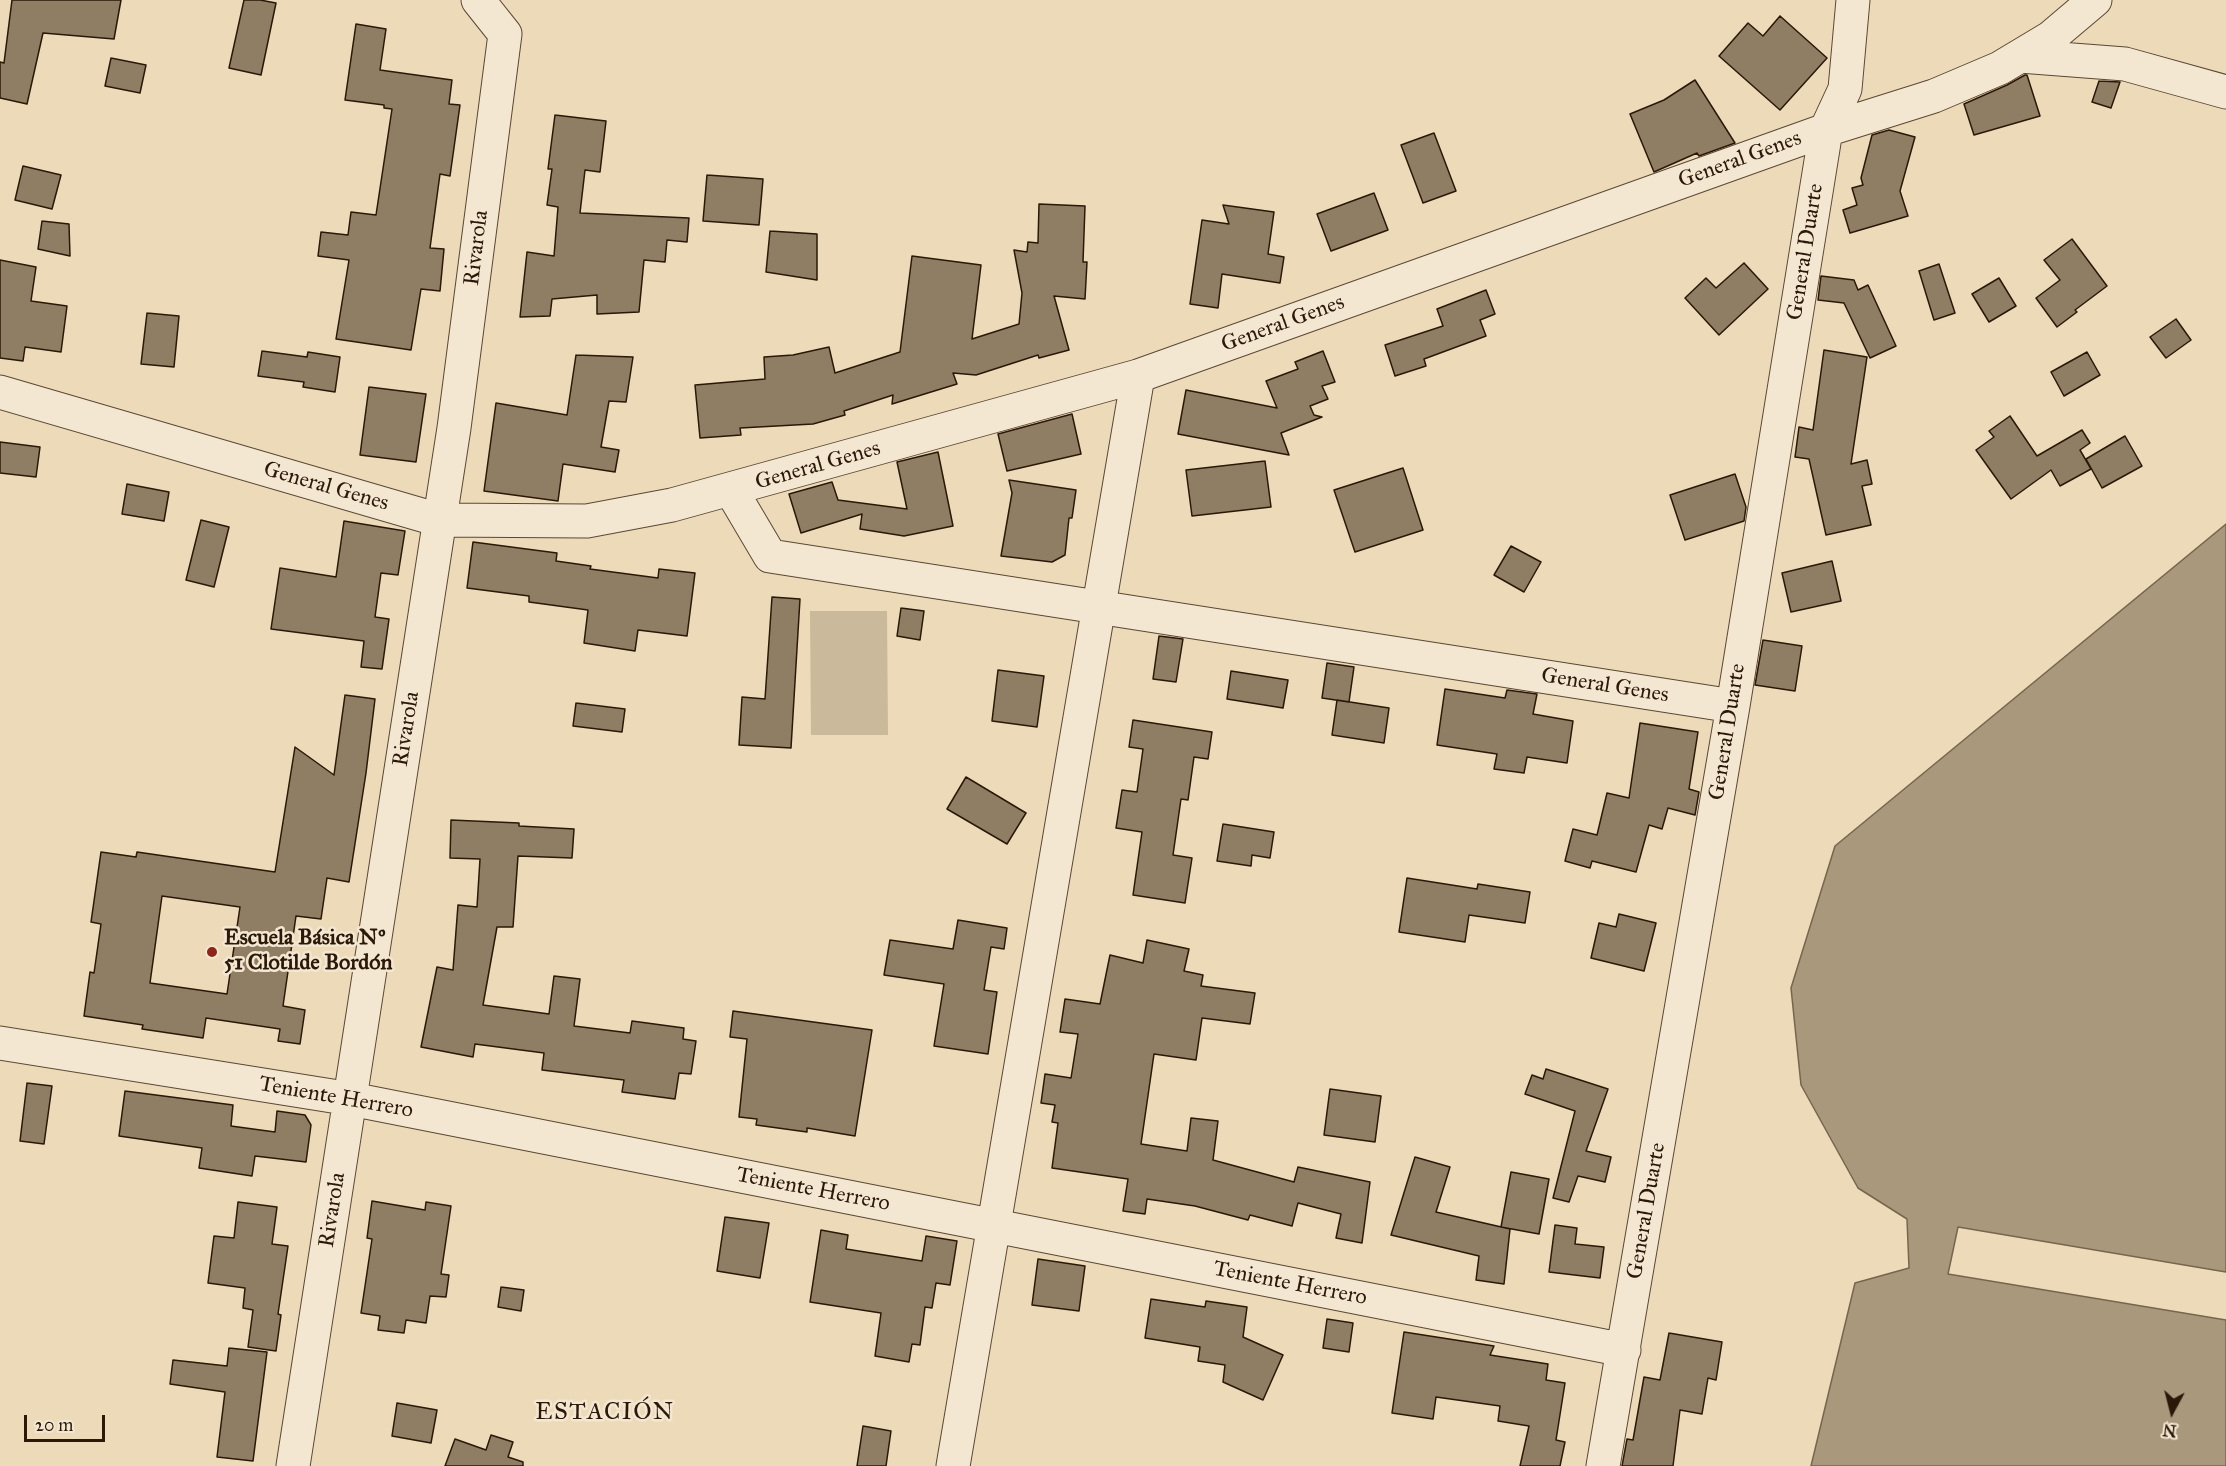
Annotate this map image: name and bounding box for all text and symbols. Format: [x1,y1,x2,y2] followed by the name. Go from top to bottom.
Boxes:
[1675,126,1805,194] street label: General Genes
[1782,182,1830,322] street label: General Duarte
[459,209,495,287] street label: Rivarola
[1218,290,1348,358] street label: General Genes
[752,436,884,496] street label: General Genes
[260,457,392,517] street label: General Genes
[1704,662,1752,802] street label: General Duarte
[1539,663,1671,709] street label: General Genes
[388,690,426,768] street label: Rivarola
[224,926,393,978] place label: Escuela Básica Nº 51 Clotilde Bordón
[205,945,219,959] marker: Escuela Básica Nº 51 Clotilde Bordón
[257,1071,415,1125] street label: Teniente Herrero
[1622,1141,1672,1281] street label: General Duarte
[734,1162,892,1218] street label: Teniente Herrero
[314,1171,352,1249] street label: Rivarola
[1211,1256,1369,1312] street label: Teniente Herrero
[2142,1382,2202,1442] north arrow
[535,1399,675,1427] district label: ESTACIÓN
[27,1403,108,1441] scale bar
[35,1414,73,1436] text: 20 m
[2162,1420,2178,1441] text: N

